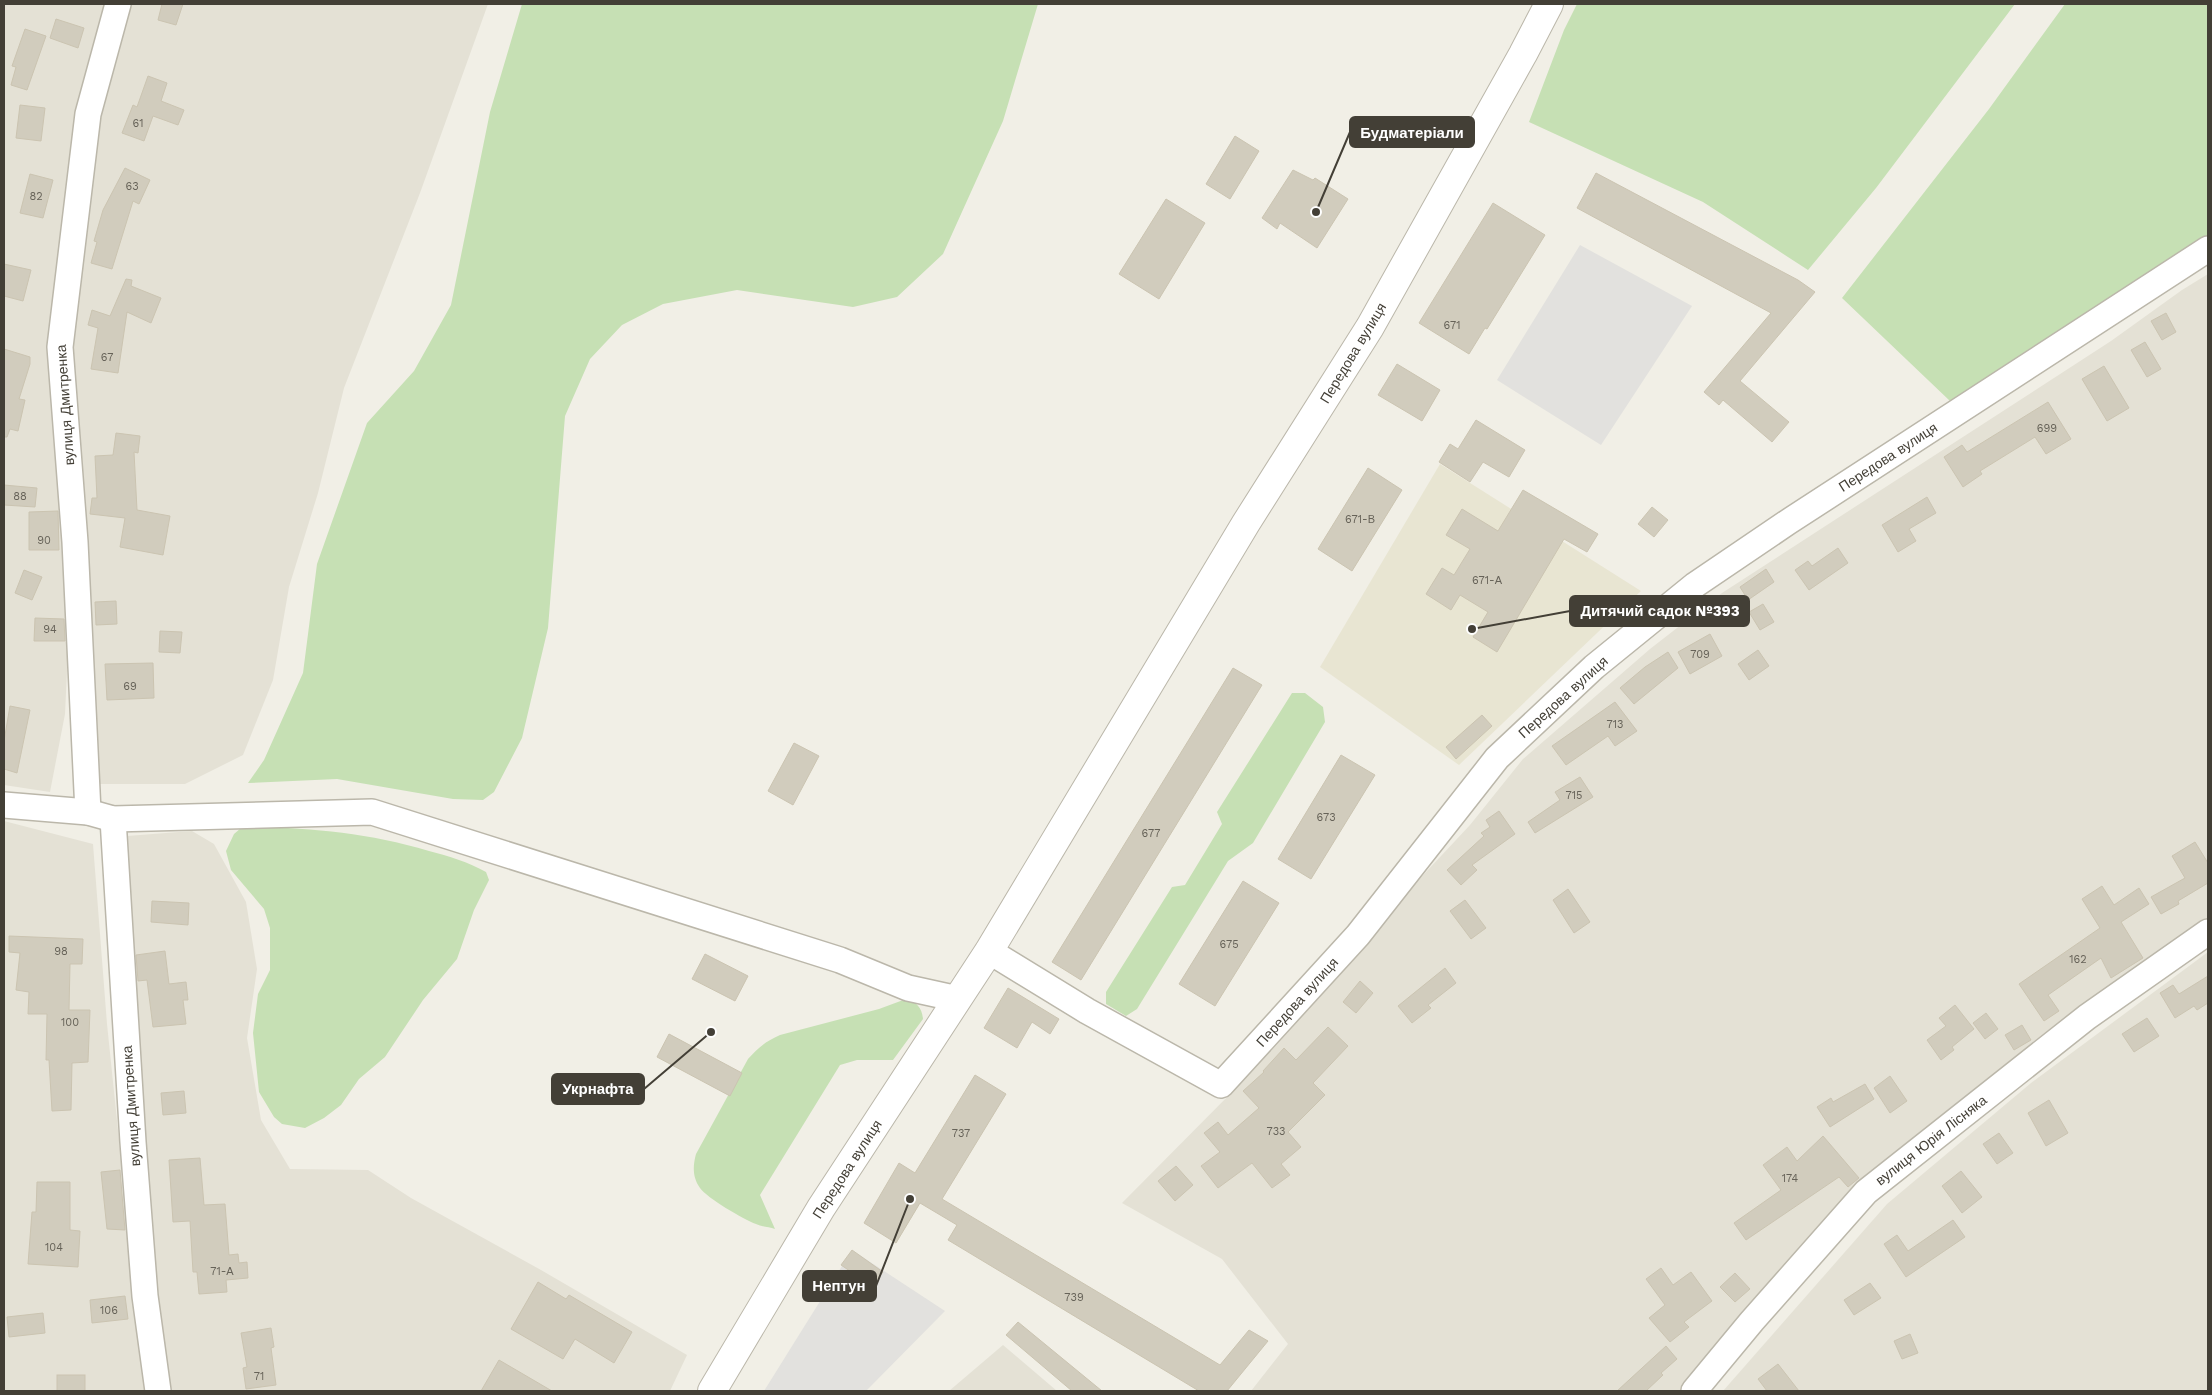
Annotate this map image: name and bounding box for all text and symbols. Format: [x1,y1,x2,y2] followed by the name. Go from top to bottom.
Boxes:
[133,117,143,130] house number: 61
[1350,117,1474,147] callout: Будматеріали
[1360,124,1464,142] text: Будматеріали
[125,180,139,193] house number: 63
[29,190,43,203] house number: 82
[1317,300,1389,406] street label: Передова вулиця
[1443,319,1461,332] house number: 671
[53,344,77,466] street label: вулиця Дмитренка
[101,351,113,364] house number: 67
[1836,419,1940,495] street label: Передова вулиця
[2037,422,2057,435] house number: 699
[13,490,27,503] house number: 88
[1345,513,1375,526] house number: 671-В
[37,534,51,547] house number: 90
[1472,574,1503,587] house number: 671-А
[1570,596,1749,626] callout: Дитячий садок №393
[1580,602,1740,620] text: Дитячий садок №393
[43,623,57,636] house number: 94
[1690,648,1710,661] house number: 709
[1515,653,1611,741] street label: Передова вулиця
[123,680,137,693] house number: 69
[1607,718,1623,731] house number: 713
[1566,789,1582,802] house number: 715
[1316,811,1336,824] house number: 673
[1142,827,1160,840] house number: 677
[1219,938,1239,951] house number: 675
[54,945,68,958] house number: 98
[2069,953,2087,966] house number: 162
[1253,954,1341,1050] street label: Передова вулиця
[61,1016,79,1029] house number: 100
[119,1045,143,1167] street label: вулиця Дмитренка
[552,1074,644,1104] callout: Укрнафта
[562,1080,634,1098] text: Укрнафта
[1872,1092,1990,1188] street label: вулиця Юрія Лісняка
[809,1117,885,1221] street label: Передова вулиця
[1267,1125,1286,1138] house number: 733
[952,1127,970,1140] house number: 737
[1782,1172,1798,1185] house number: 174
[45,1241,63,1254] house number: 104
[210,1265,234,1278] house number: 71-А
[803,1271,876,1301] callout: Нептун
[812,1277,866,1295] text: Нептун
[1064,1291,1084,1304] house number: 739
[100,1304,118,1317] house number: 106
[254,1370,264,1383] house number: 71

